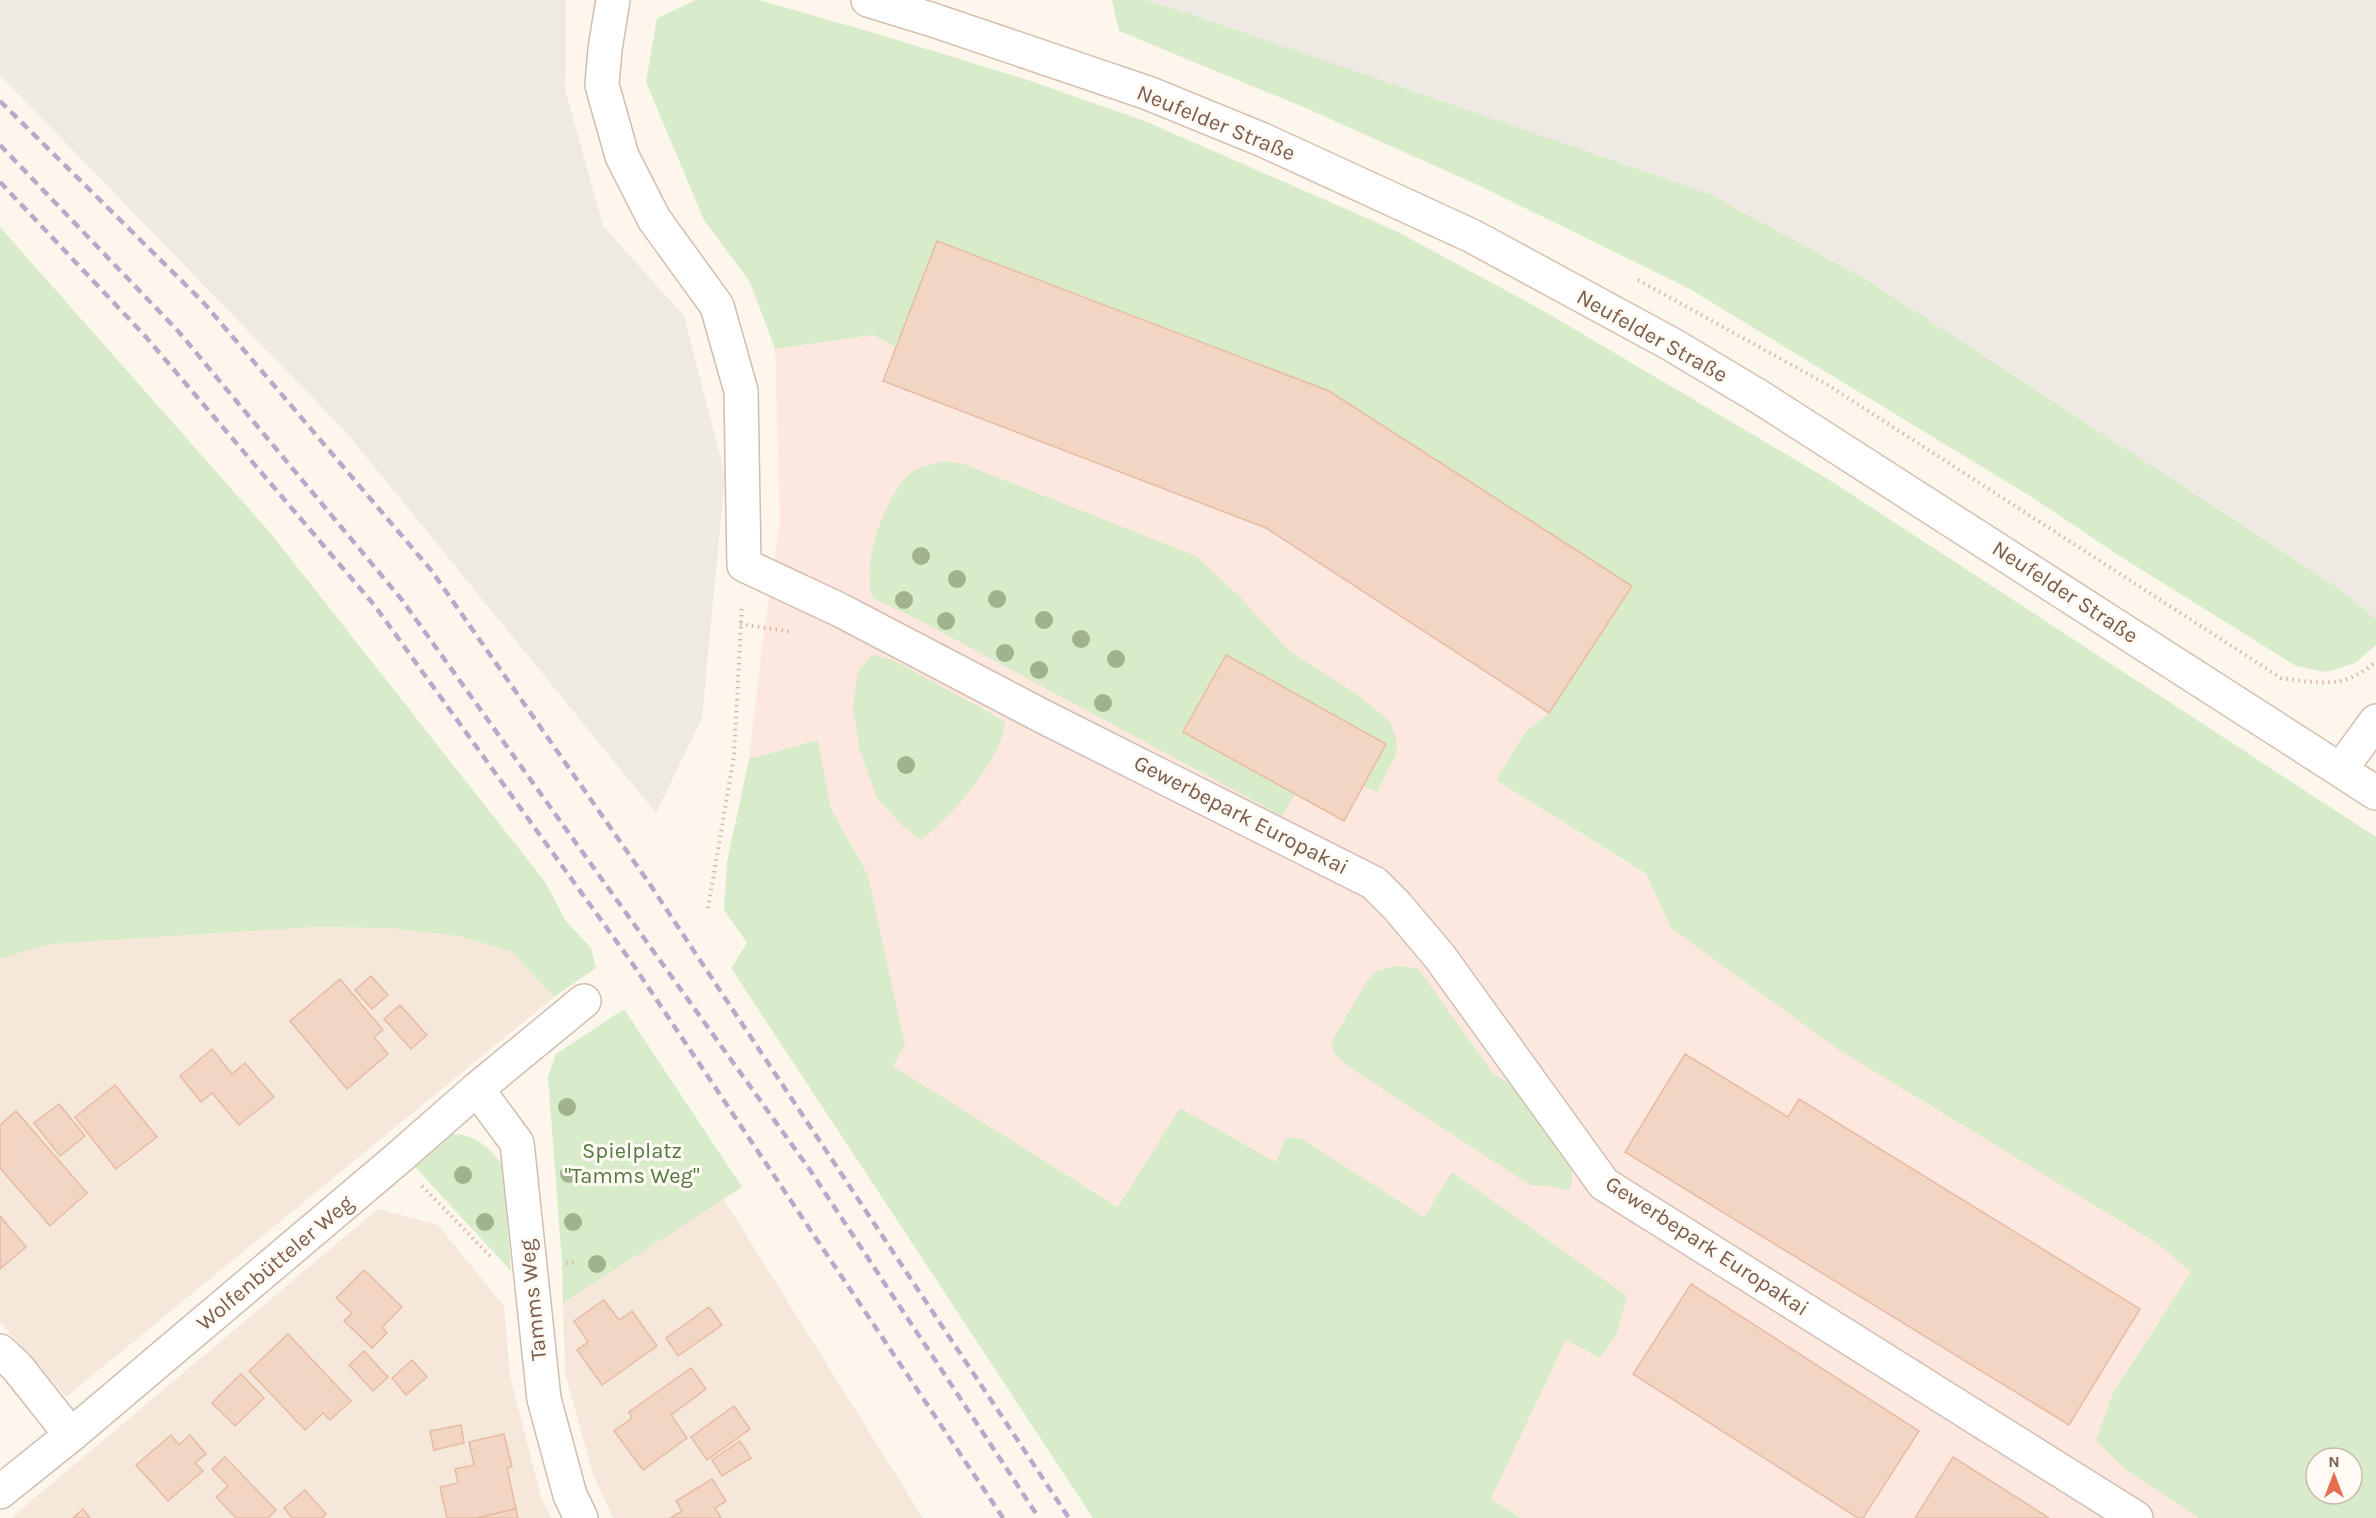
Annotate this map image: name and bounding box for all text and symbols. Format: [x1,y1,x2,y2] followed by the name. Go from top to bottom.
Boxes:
[1133,79,1299,167] street label: Neufelder Straße
[1572,284,1732,388] street label: Neufelder Straße
[1987,535,2143,649] street label: Neufelder Straße
[1129,750,1353,880] street label: Gewerbepark Europakai
[564,1138,700,1189] park label: Spielplatz "Tamms Weg"
[1600,1170,1814,1322] street label: Gewerbepark Europakai
[191,1189,359,1336] street label: Wolfenbütteler Weg
[514,1237,552,1362] street label: Tamms Weg
[2304,1446,2364,1506] north arrow
[2328,1452,2340,1471] text: N

